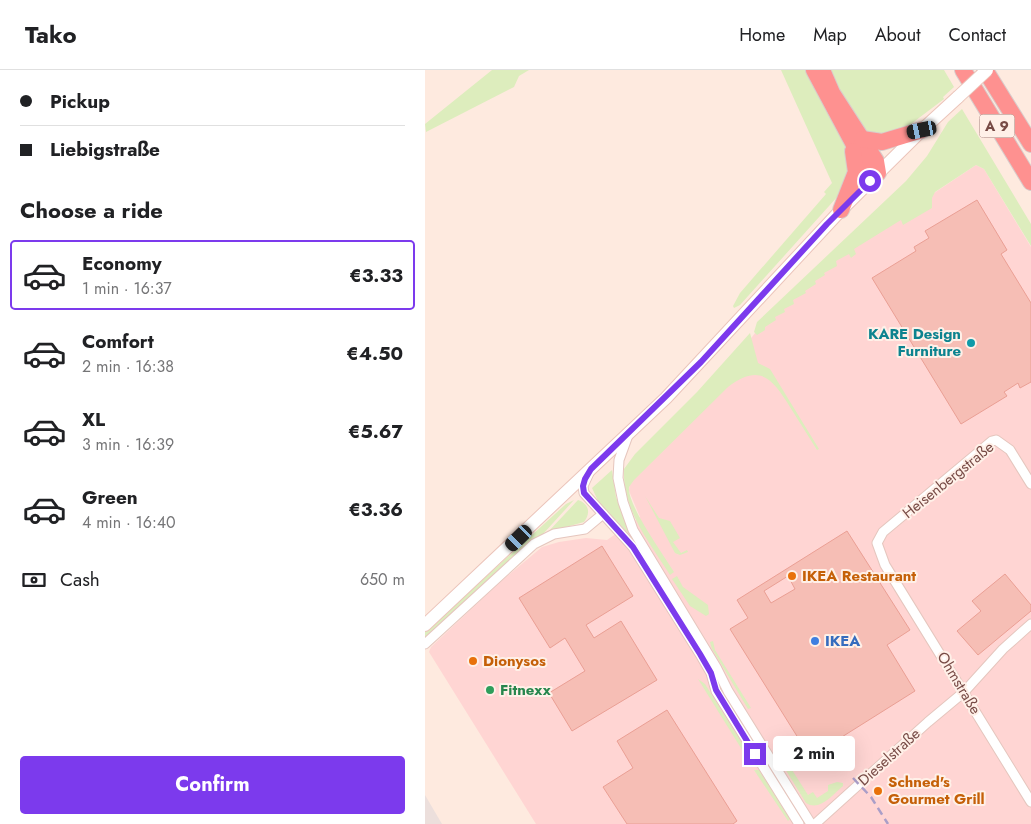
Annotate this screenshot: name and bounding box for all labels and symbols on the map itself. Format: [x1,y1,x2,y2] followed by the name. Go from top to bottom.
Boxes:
[979,114,1015,138] road number: A 9
[905,120,938,140] car
[859,170,881,192] route start
[868,323,961,362] place label: KARE Design Furniture
[965,337,977,349] marker: KARE Design Furniture
[898,436,999,524] street label: Heisenbergstraße
[502,522,535,554] car
[802,565,916,587] place label: IKEA Restaurant
[786,570,798,582] marker: IKEA Restaurant
[825,630,861,652] place label: IKEA
[809,635,821,647] marker: IKEA
[932,647,986,719] street label: Ohmstraße
[483,650,546,672] place label: Dionysos
[467,655,479,667] marker: Dionysos
[500,679,551,701] place label: Fitnexx
[484,684,496,696] marker: Fitnexx
[853,723,925,791] street label: Dieselstraße
[773,736,855,772] callout: 2 min
[744,743,766,765] route end
[888,771,985,810] place label: Schned's Gourmet Grill
[872,785,884,797] marker: Schned's Gourmet Grill

